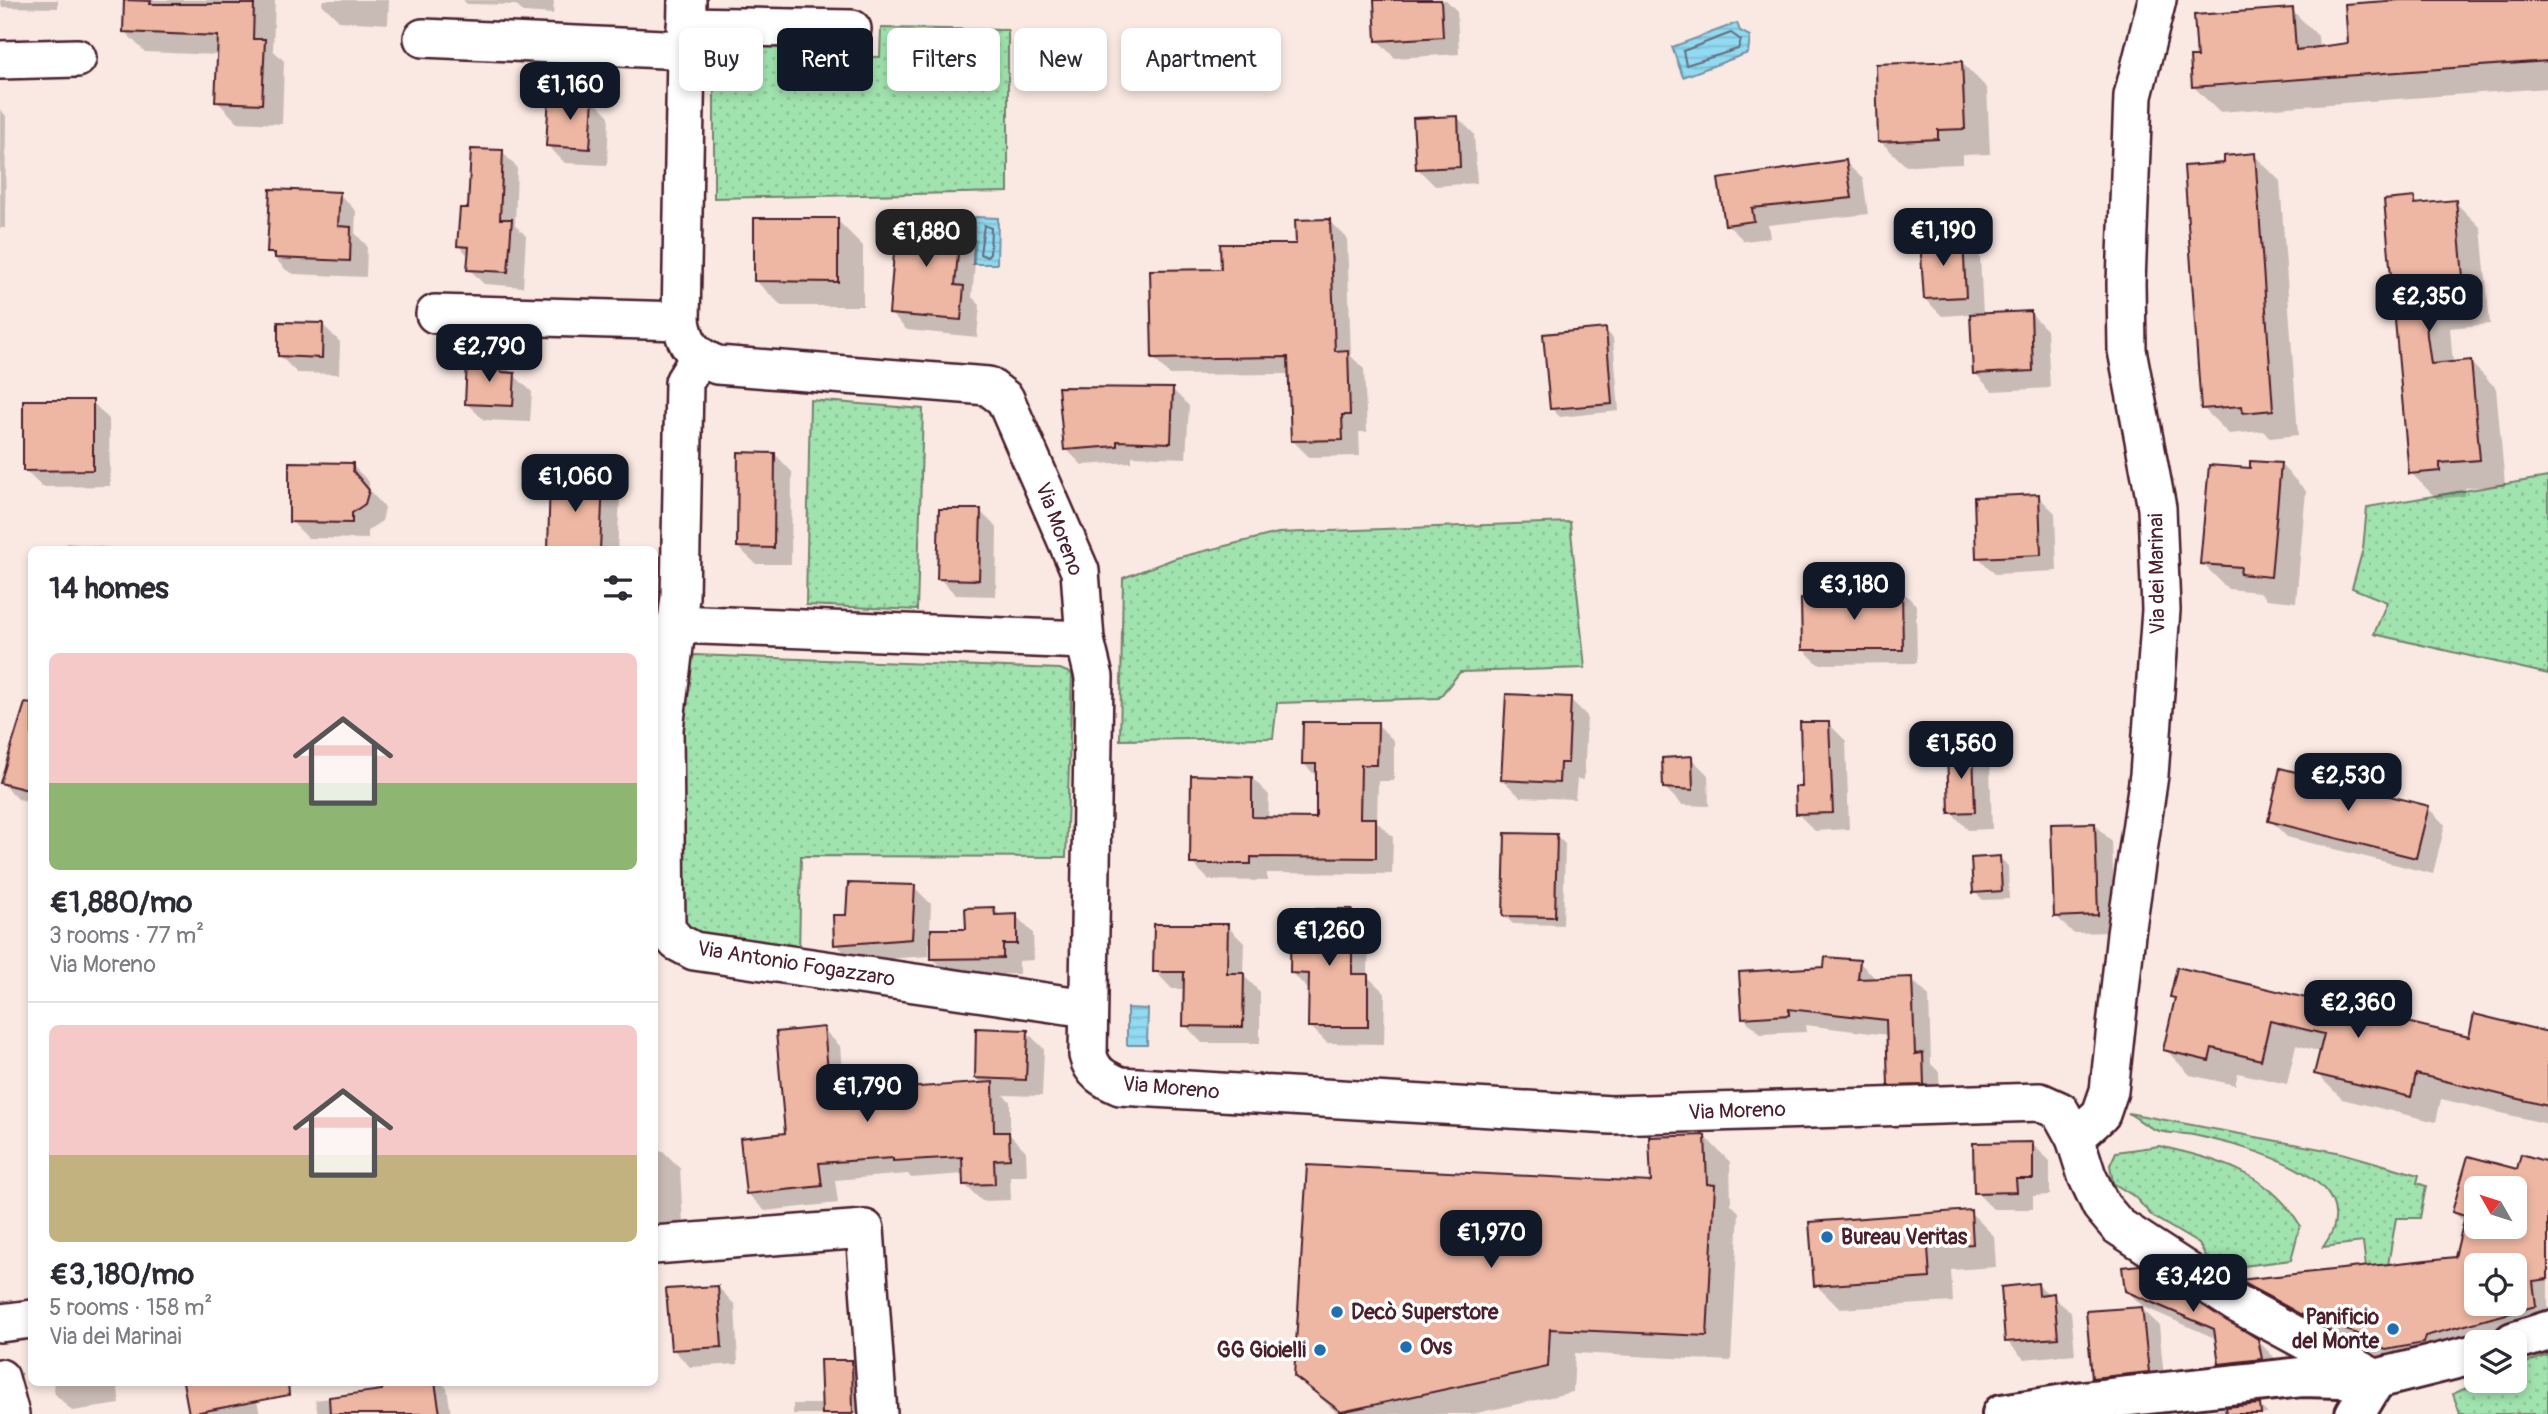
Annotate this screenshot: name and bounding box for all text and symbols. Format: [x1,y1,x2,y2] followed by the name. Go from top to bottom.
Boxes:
[679,28,763,91] chip: Buy
[777,28,873,91] chip: Rent
[887,28,1000,91] chip: Filters
[1014,28,1107,91] chip: New
[1121,28,1281,91] chip: Apartment
[513,62,627,122] pin: €1,160
[536,70,604,99] text: €1,160
[1886,208,2000,268] pin: €1,190
[869,210,983,269] pin: €1,880
[1910,216,1976,245] text: €1,190
[892,217,960,246] text: €1,880
[2372,274,2486,334] pin: €2,350
[2392,282,2466,311] text: €2,350
[432,324,546,384] pin: €2,790
[452,332,526,361] text: €2,790
[518,454,632,514] pin: €1,060
[538,462,612,491] text: €1,060
[1029,479,1089,579] street label: Via Moreno
[2142,513,2172,635] street label: Via dei Marinai
[1797,562,1911,622] pin: €3,180
[599,569,637,607] icon: filters
[49,570,169,607] text: 14 homes
[1819,570,1889,599] text: €3,180
[280,698,406,824] icon: home
[1904,722,2018,781] pin: €1,560
[1925,729,1997,758] text: €1,560
[2291,754,2405,813] pin: €2,530
[2311,761,2385,790] text: €2,530
[49,884,192,921] text: €1,880/mo
[1272,908,1386,968] pin: €1,260
[1293,916,1365,945] text: €1,260
[49,921,204,950] text: 3 rooms · 77 m²
[695,935,897,993] street label: Via Antonio Fogazzaro
[49,950,156,979] text: Via Moreno
[2301,981,2415,1040] pin: €2,360
[2320,988,2396,1017] text: €2,360
[810,1064,924,1124] pin: €1,790
[280,1070,406,1196] icon: home
[1121,1070,1221,1106] street label: Via Moreno
[832,1072,902,1101] text: €1,790
[1688,1096,1786,1126] street label: Via Moreno
[2464,1176,2527,1239] north arrow
[2464,1176,2527,1393] map controls
[1434,1210,1548,1270] pin: €1,970
[1456,1218,1526,1247] text: €1,970
[1841,1224,1968,1251] place label: Bureau Veritas
[1819,1229,1835,1245] marker: Bureau Veritas
[2464,1253,2527,1316] button: locate
[2136,1254,2250,1314] pin: €3,420
[49,1256,194,1293] text: €3,180/mo
[2155,1262,2231,1291] text: €3,420
[49,1293,212,1322] text: 5 rooms · 158 m²
[1351,1299,1499,1326] place label: Decò Superstore
[1329,1304,1345,1320] marker: Decò Superstore
[2292,1304,2380,1355] place label: Panificio del Monte
[2385,1321,2401,1337] marker: Panificio del Monte
[49,1322,182,1351] text: Via dei Marinai
[2464,1330,2527,1393] button: layers
[1420,1334,1453,1361] place label: Ovs
[1217,1337,1306,1364] place label: GG Gioielli
[1398,1339,1414,1355] marker: Ovs
[1312,1342,1328,1358] marker: GG Gioielli

